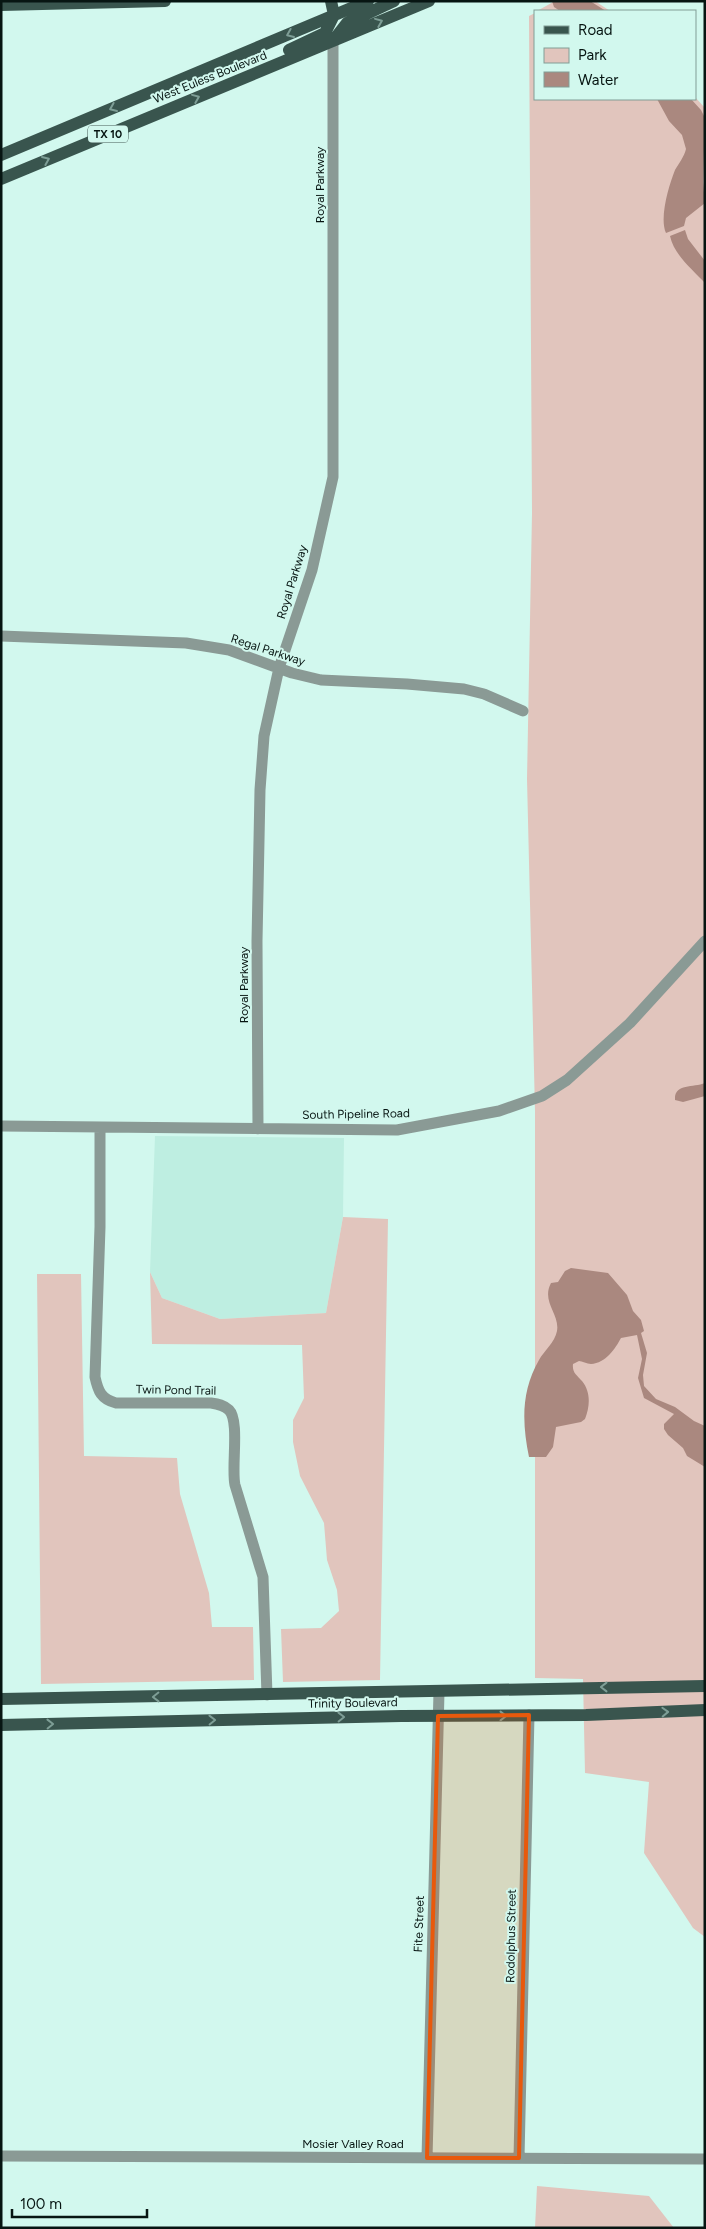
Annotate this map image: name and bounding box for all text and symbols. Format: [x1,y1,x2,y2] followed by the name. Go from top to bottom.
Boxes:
[534,10,696,100] legend
[374,18,382,28] one-way arrow
[578,21,613,39] text: Road
[286,28,294,38] one-way arrow
[578,46,607,64] text: Park
[151,48,269,106] street label: West Euless Boulevard
[578,71,618,89] text: Water
[191,94,200,104] one-way arrow
[109,102,118,113] one-way arrow
[88,126,128,142] road number: TX 10
[313,146,327,223] street label: Royal Parkway
[41,155,50,166] one-way arrow
[274,543,310,621] street label: Royal Parkway
[229,631,308,669] street label: Regal Parkway
[237,946,251,1023] street label: Royal Parkway
[302,1106,410,1122] street label: South Pipeline Road
[136,1382,216,1398] street label: Twin Pond Trail
[599,1682,607,1692] one-way arrow
[151,1692,159,1702] one-way arrow
[308,1695,398,1711] street label: Trinity Boulevard
[662,1707,670,1717] one-way arrow
[499,1710,507,1721] one-way arrow
[337,1712,345,1723] one-way arrow
[209,1715,217,1725] one-way arrow
[46,1719,54,1729] one-way arrow
[503,1889,519,1983] street label: Rodolphus Street
[411,1895,427,1953] street label: Fite Street
[302,2137,404,2151] street label: Mosier Valley Road
[12,2186,148,2218] scale bar
[20,2195,62,2213] text: 100 m

